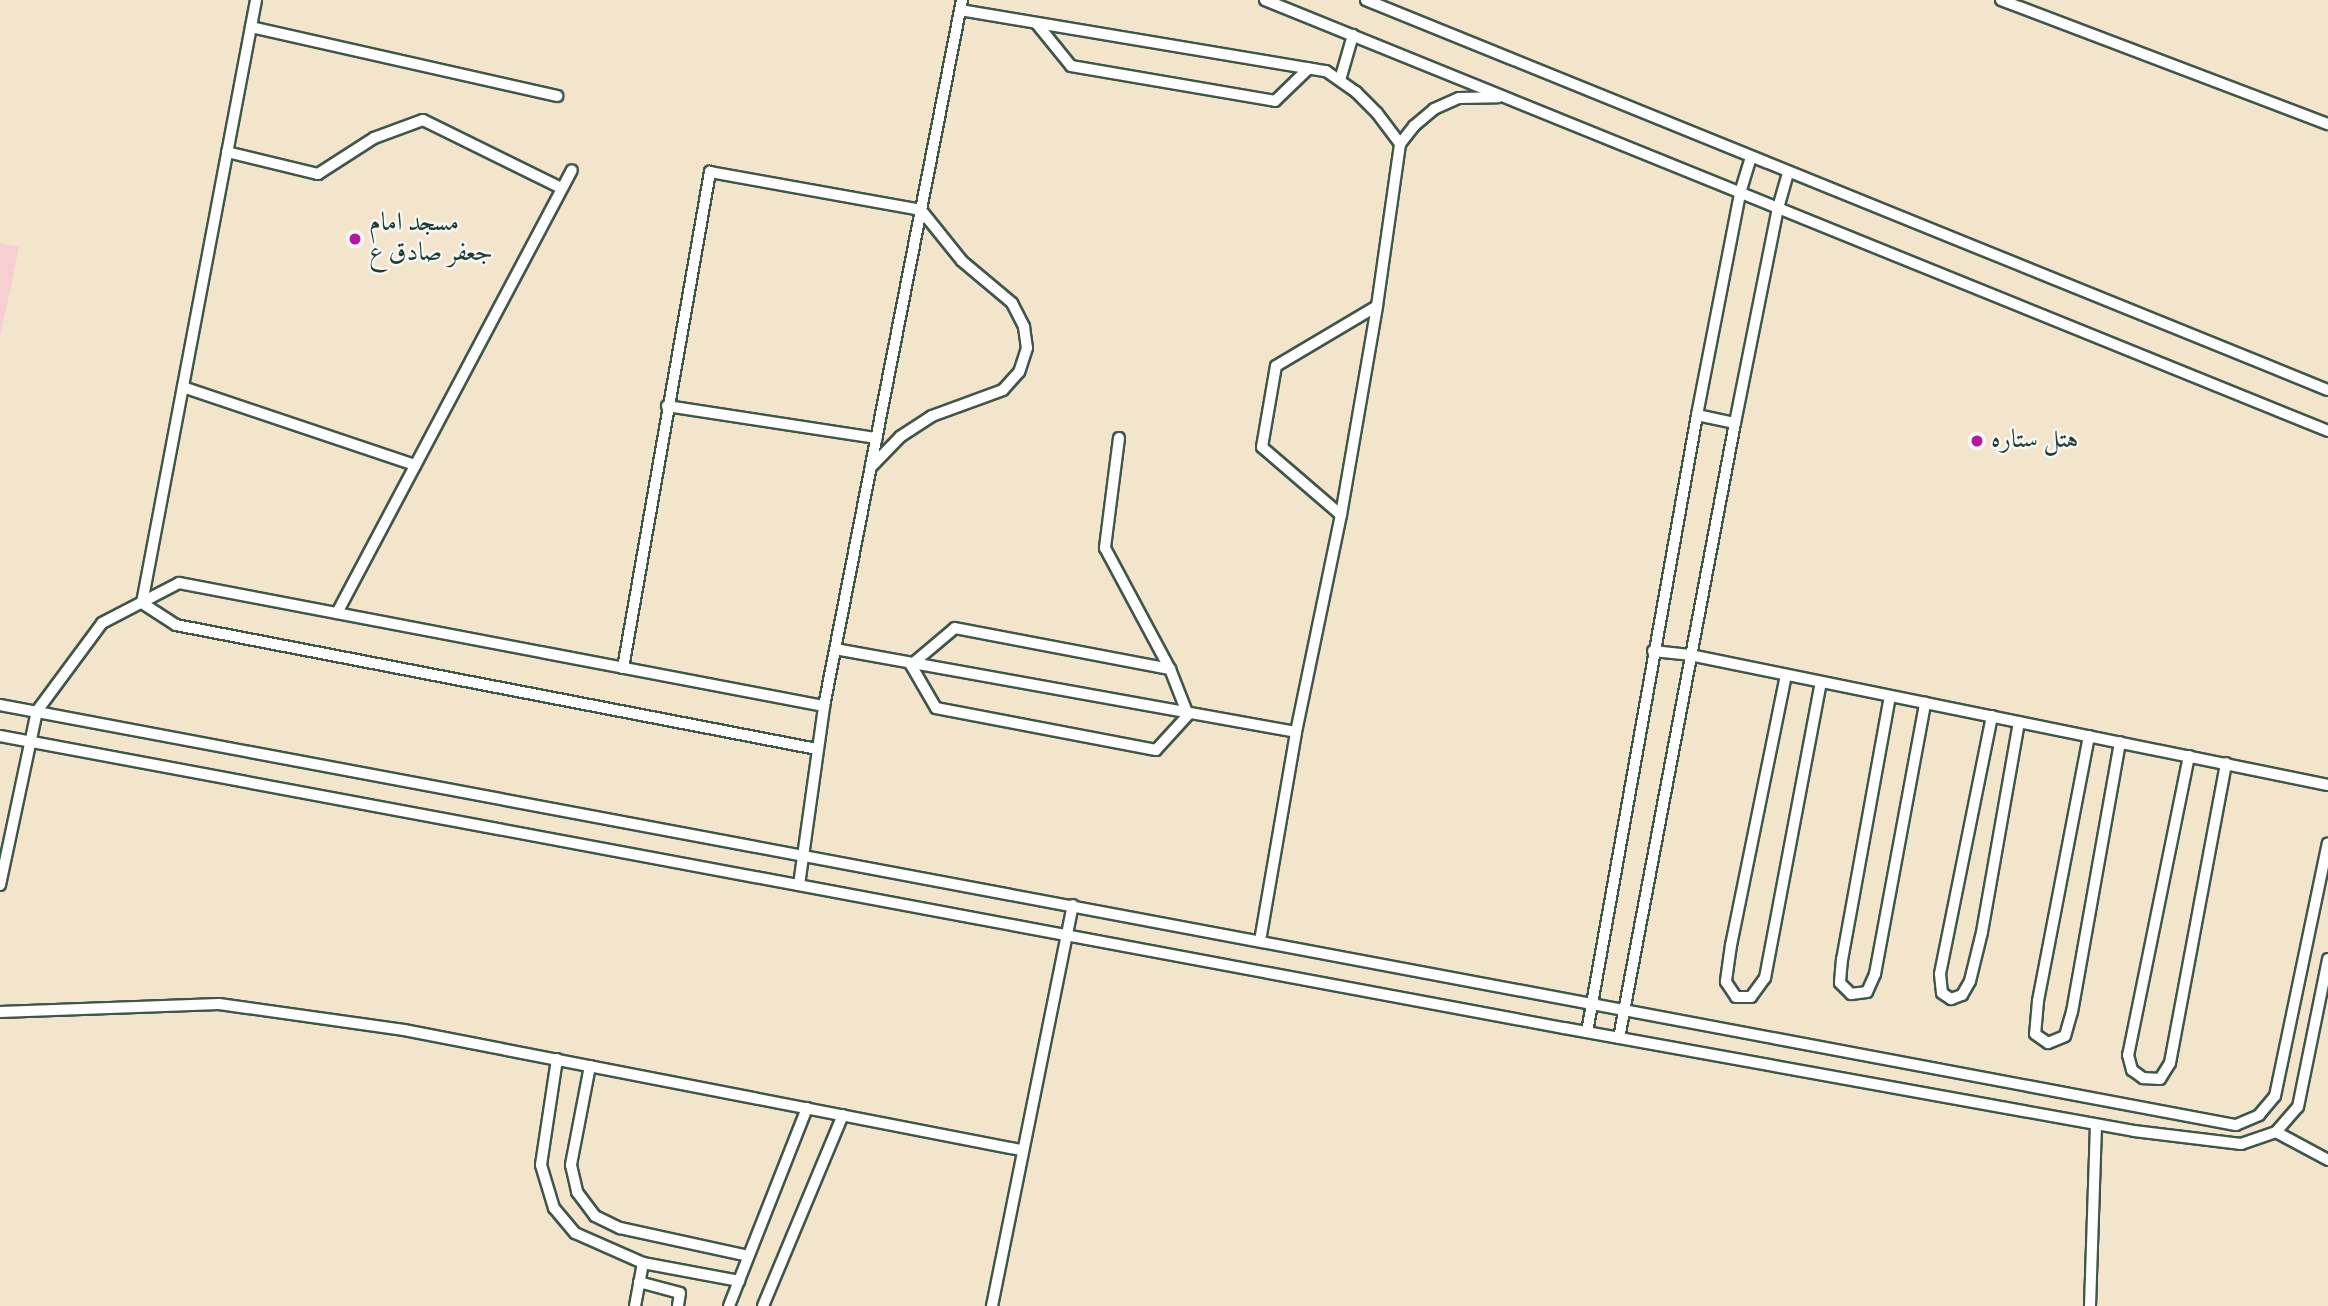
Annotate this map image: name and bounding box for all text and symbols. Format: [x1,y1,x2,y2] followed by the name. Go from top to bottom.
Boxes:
[369,208,493,270] place label: مسجد امام جعفر صادق ع
[347,231,363,247] marker: مسجد امام جعفر صادق ع
[1991,425,2078,457] place label: هتل ستاره
[1969,433,1985,449] marker: هتل ستاره

